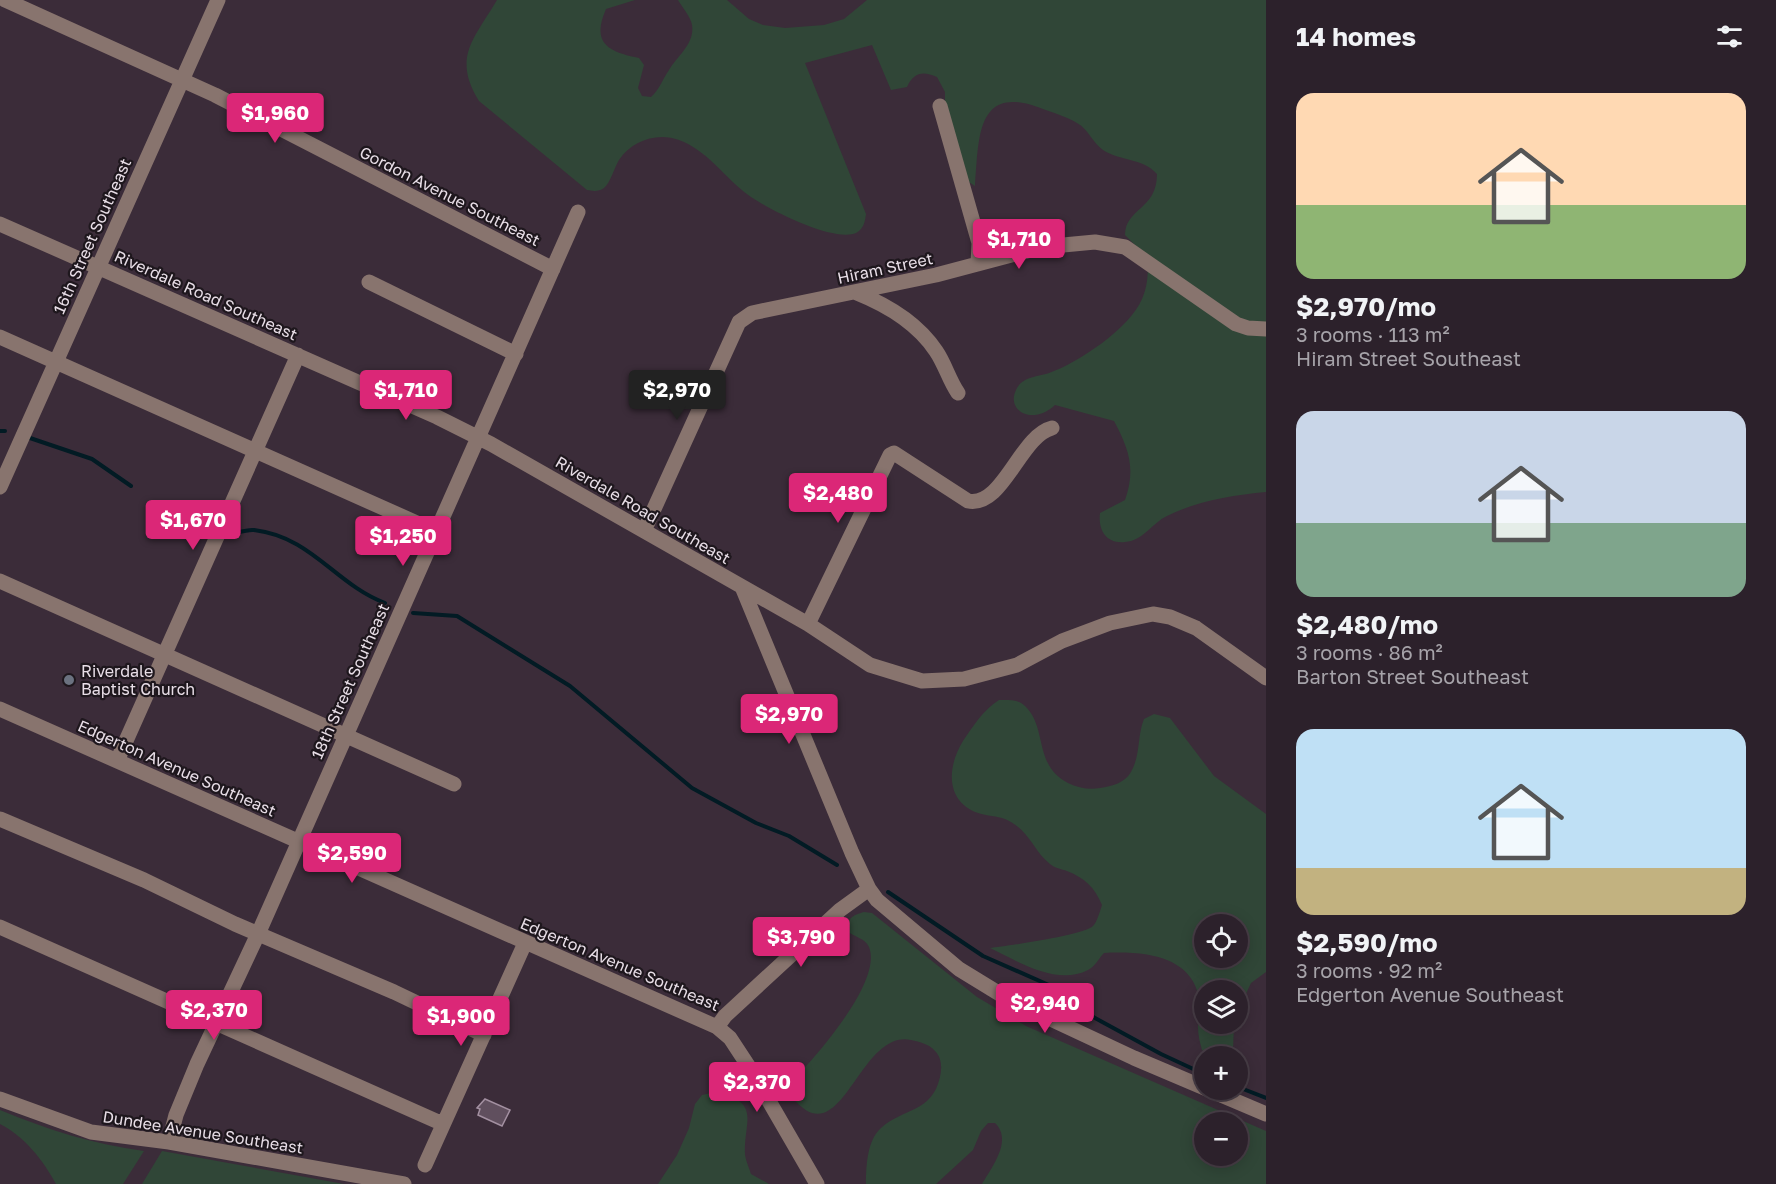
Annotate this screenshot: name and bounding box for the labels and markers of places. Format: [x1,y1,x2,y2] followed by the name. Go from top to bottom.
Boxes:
[226,93,324,144] pin: $1,960
[970,219,1068,270] pin: $1,710
[357,370,455,421] pin: $1,710
[628,370,726,421] pin: $2,970
[789,473,887,524] pin: $2,480
[144,500,242,551] pin: $1,670
[354,516,452,567] pin: $1,250
[81,661,195,699] place label: Riverdale Baptist Church
[62,673,76,687] marker: Riverdale Baptist Church
[740,694,838,745] pin: $2,970
[303,833,401,884] pin: $2,590
[752,917,850,968] pin: $3,790
[996,983,1094,1034] pin: $2,940
[165,990,263,1041] pin: $2,370
[412,996,510,1047] pin: $1,900
[708,1062,806,1113] pin: $2,370

